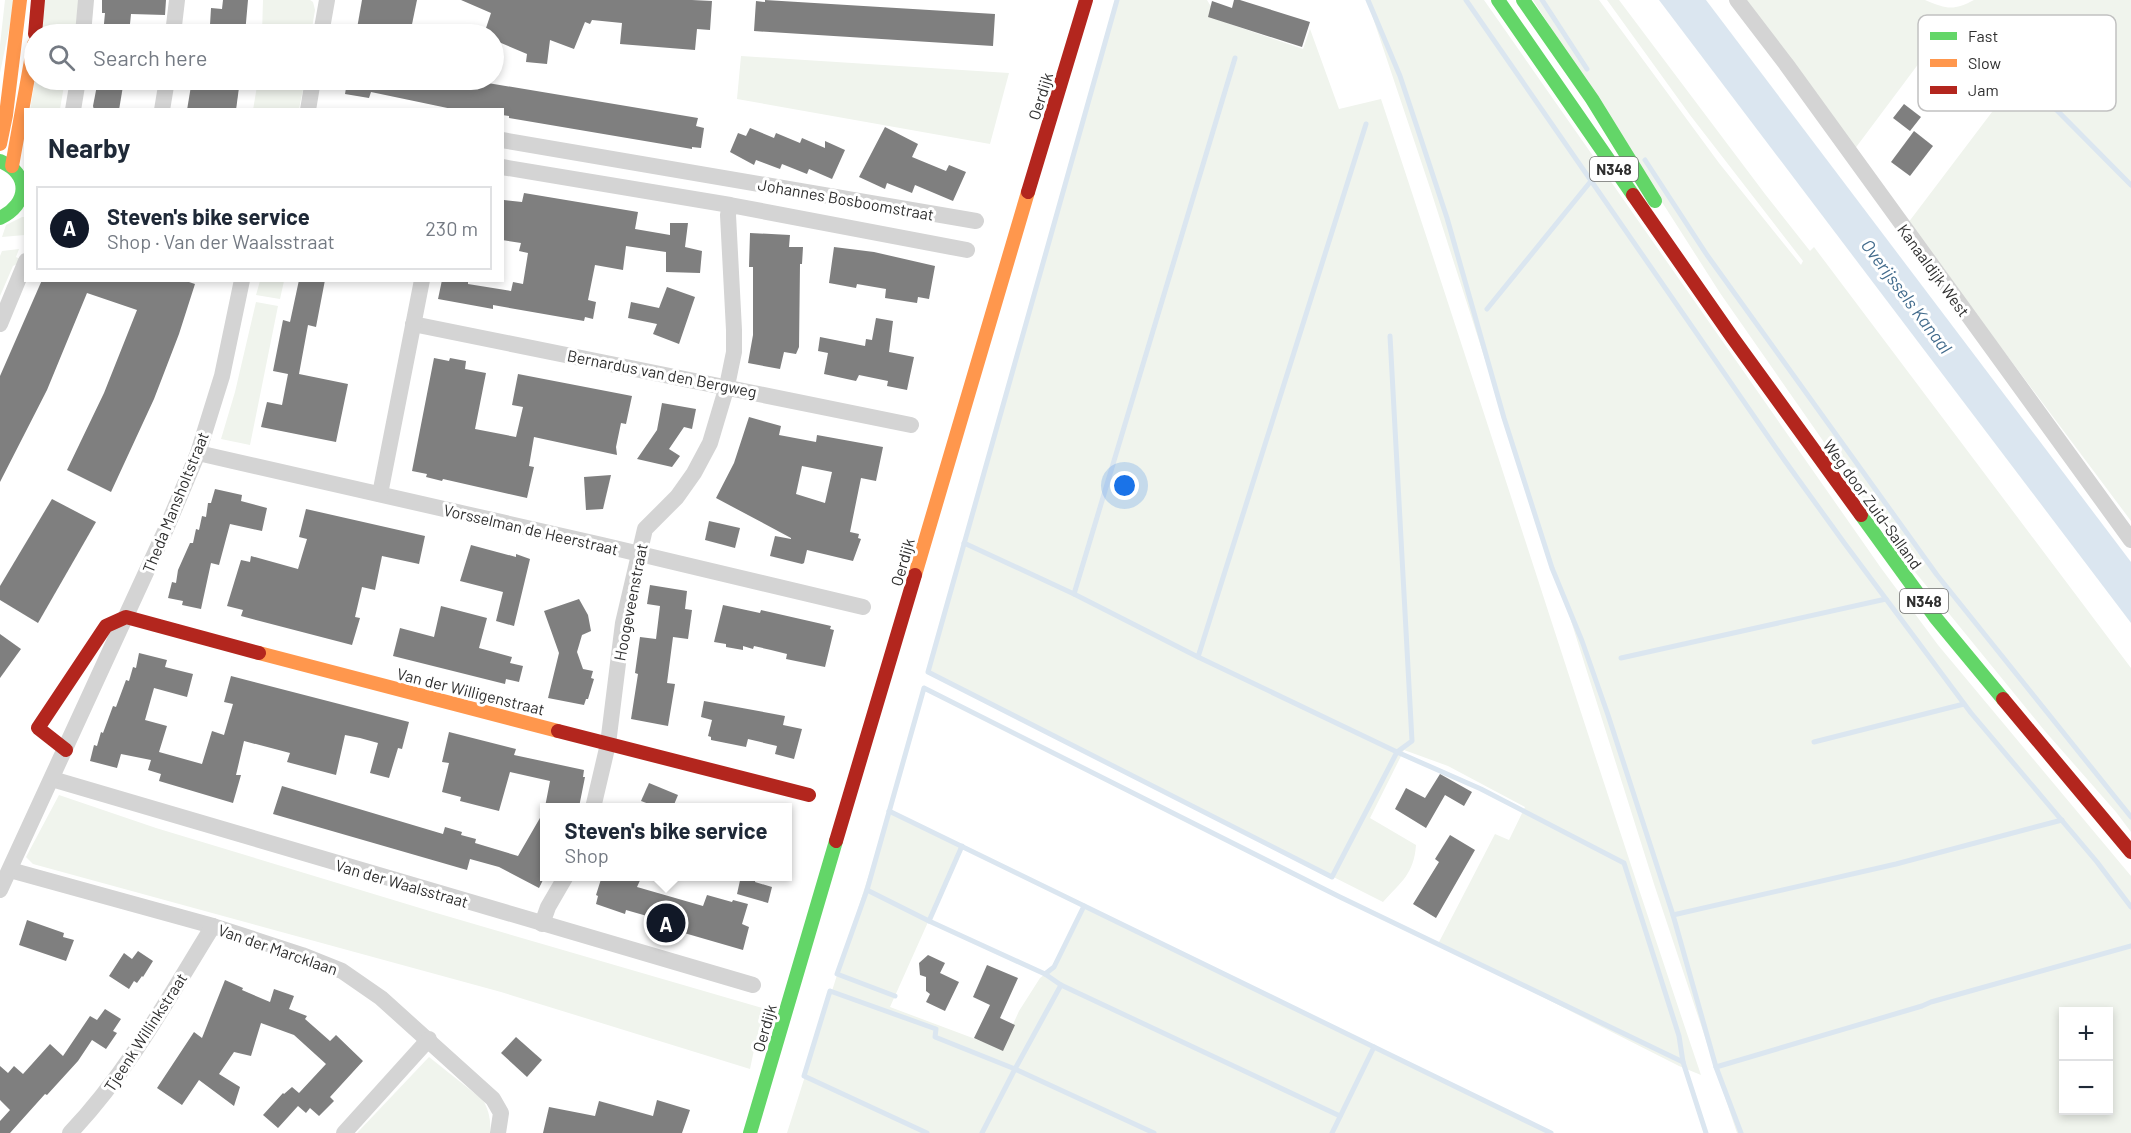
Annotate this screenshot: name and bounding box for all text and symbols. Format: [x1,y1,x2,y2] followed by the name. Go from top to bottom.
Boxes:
[1918,15,2116,111] legend
[24,24,504,90] search box
[1968,26,1998,45] text: Fast
[45,41,78,74] icon: search
[93,44,207,70] text: Search here
[1968,53,2001,72] text: Slow
[1024,70,1056,122] street label: Oerdijk
[1968,80,1999,99] text: Jam
[48,132,130,163] text: Nearby
[1590,157,1638,181] road number: N348
[757,174,935,224] street label: Johannes Bosboomstraat
[107,203,310,229] text: Steven's bike service
[63,216,76,240] text: A
[425,216,478,240] text: 230 m
[1894,220,1974,320] street label: Kanaaldijk West
[107,229,335,253] text: Shop · Van der Waalsstraat
[1857,234,1957,358] water label: Overijssels Kanaal
[566,345,758,401] street label: Bernardus van den Bergweg
[138,429,212,575] street label: Theda Mansholtstraat
[1820,436,1926,572] street label: Weg door Zuid-Salland
[1110,471,1139,500] your location
[442,500,620,558] street label: Vorsselman de Heerstraat
[886,536,918,588] street label: Oerdijk
[609,542,651,662] street label: Hoogeveenstraat
[1900,589,1948,613] road number: N348
[395,663,547,719] street label: Van der Willigenstraat
[540,803,792,881] popup
[565,817,767,843] text: Steven's bike service
[565,843,609,867] text: Shop
[333,855,471,911] street label: Van der Waalsstraat
[646,900,686,946] pin: A
[216,920,340,978] street label: Van der Marcklaan
[100,969,190,1095] street label: Tjeenk Willinkstraat
[748,1002,780,1054] street label: Oerdijk
[2059,1007,2113,1115] map controls
[2059,1007,2113,1061] button: +
[2059,1061,2113,1115] button: −

